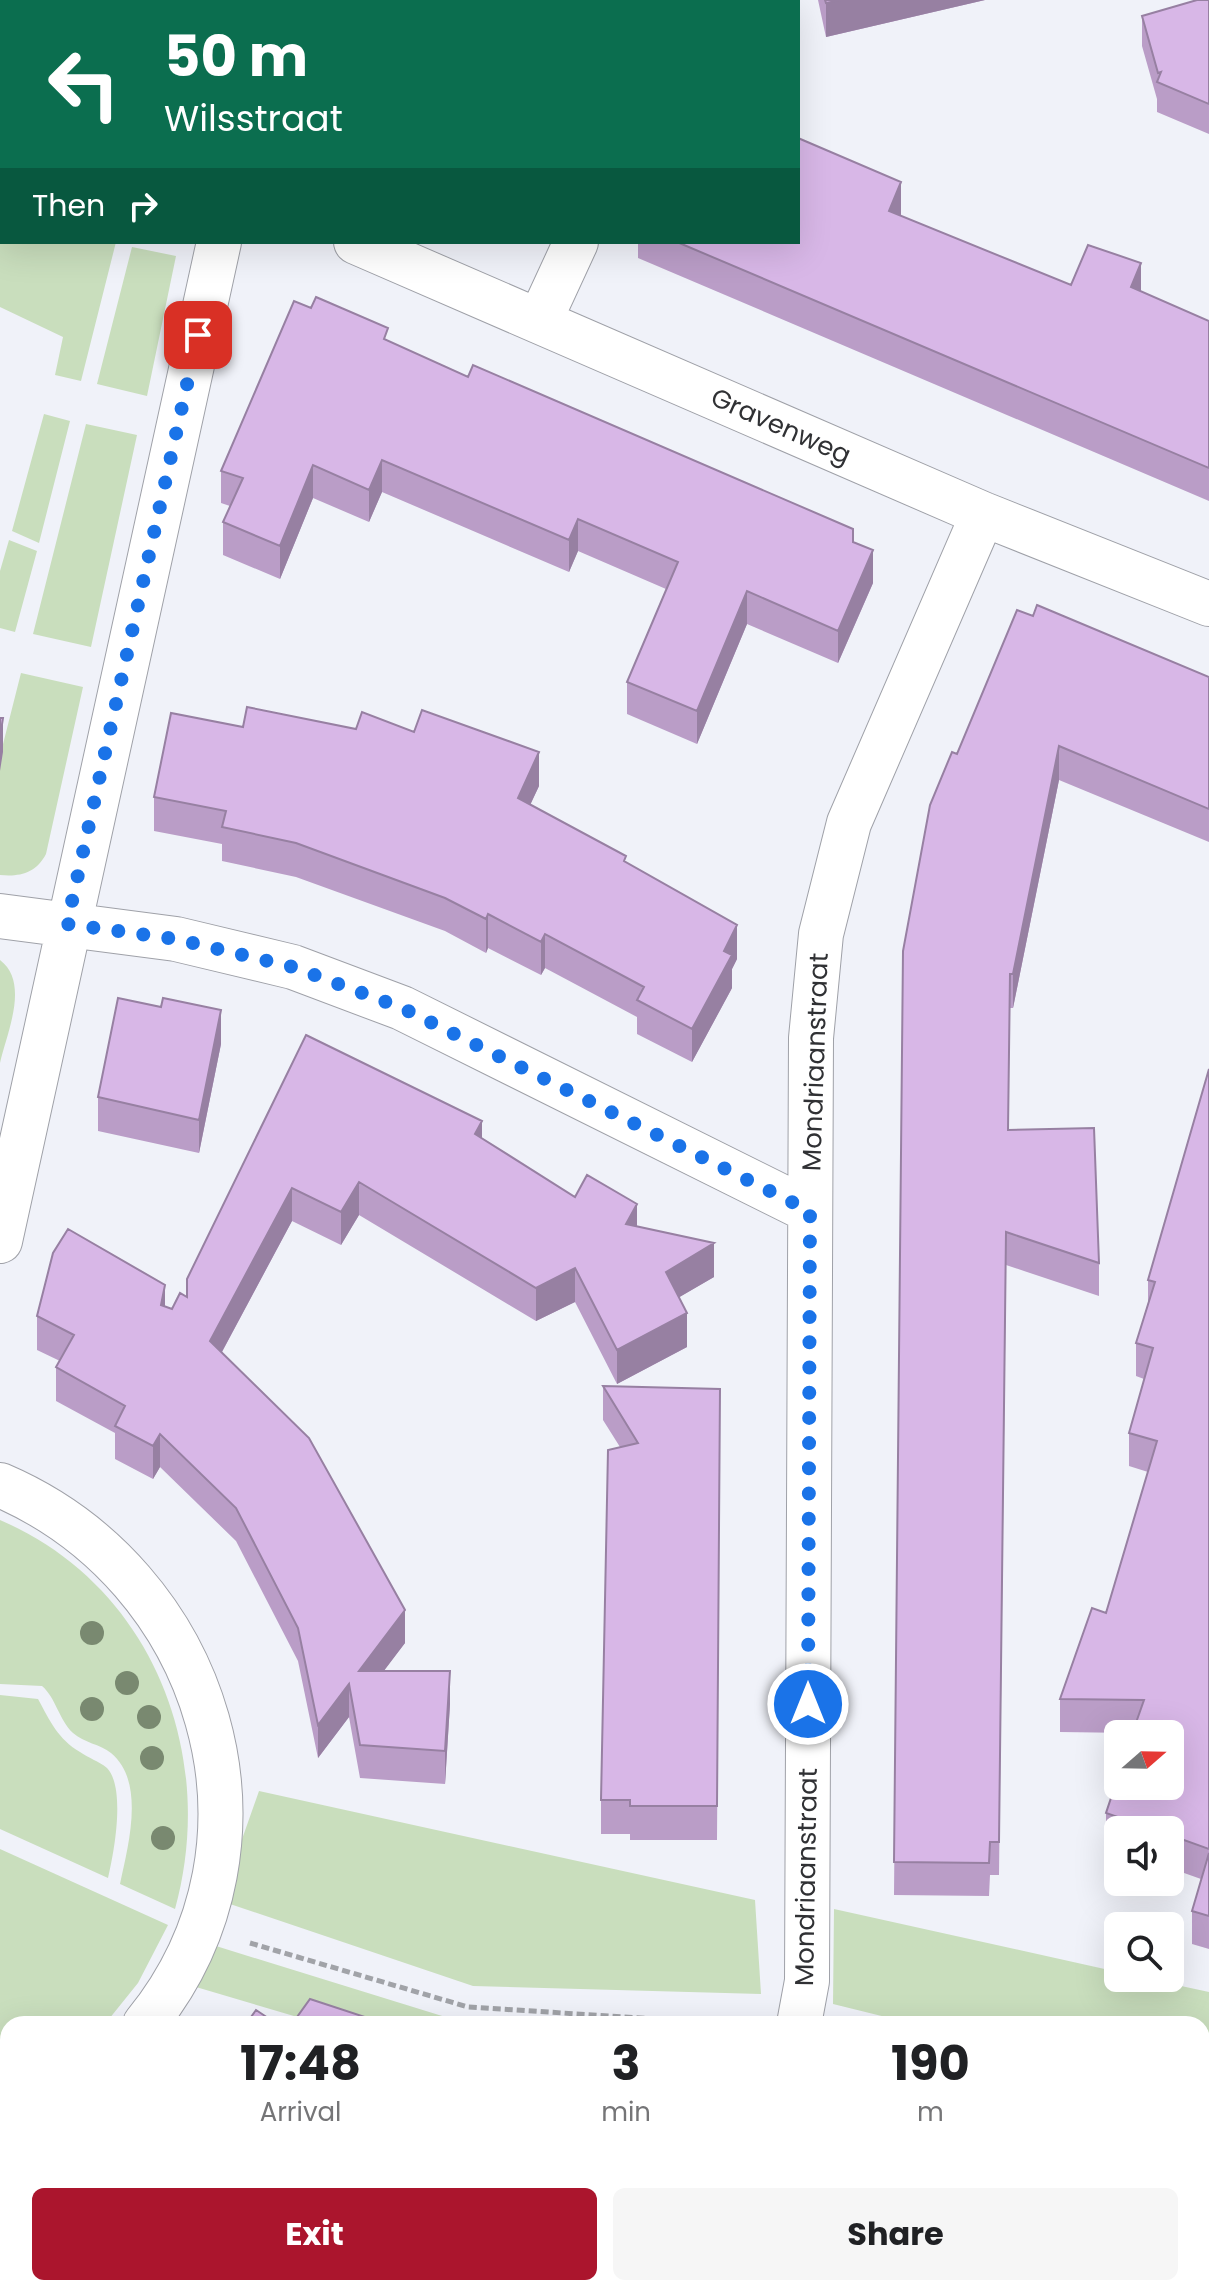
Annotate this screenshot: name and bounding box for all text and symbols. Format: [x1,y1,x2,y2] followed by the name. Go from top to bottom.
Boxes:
[164,17,308,96] text: 50 m
[32,32,136,136] icon: left
[164,93,343,144] text: Wilsstraat
[32,184,105,227] text: Then
[121,184,165,228] icon: right
[164,301,232,369] pin
[176,313,220,357] icon: arrive
[705,379,857,473] street label: Gravenweg
[793,952,837,1172] street label: Mondriaanstraat
[766,1662,850,1746] position arrow
[1104,1720,1184,1800] north arrow
[1104,1720,1184,1992] map controls
[786,1767,826,1987] street label: Mondriaanstraat
[1104,1816,1184,1896] button: sound
[1104,1912,1184,1992] button: search
[240,2030,361,2097] text: 17:48
[612,2030,641,2097] text: 3
[891,2030,970,2097] text: 190
[260,2094,342,2130] text: Arrival
[601,2094,651,2130] text: min
[917,2094,944,2130] text: m
[32,2188,597,2280] button: Exit
[613,2188,1178,2280] button: Share

